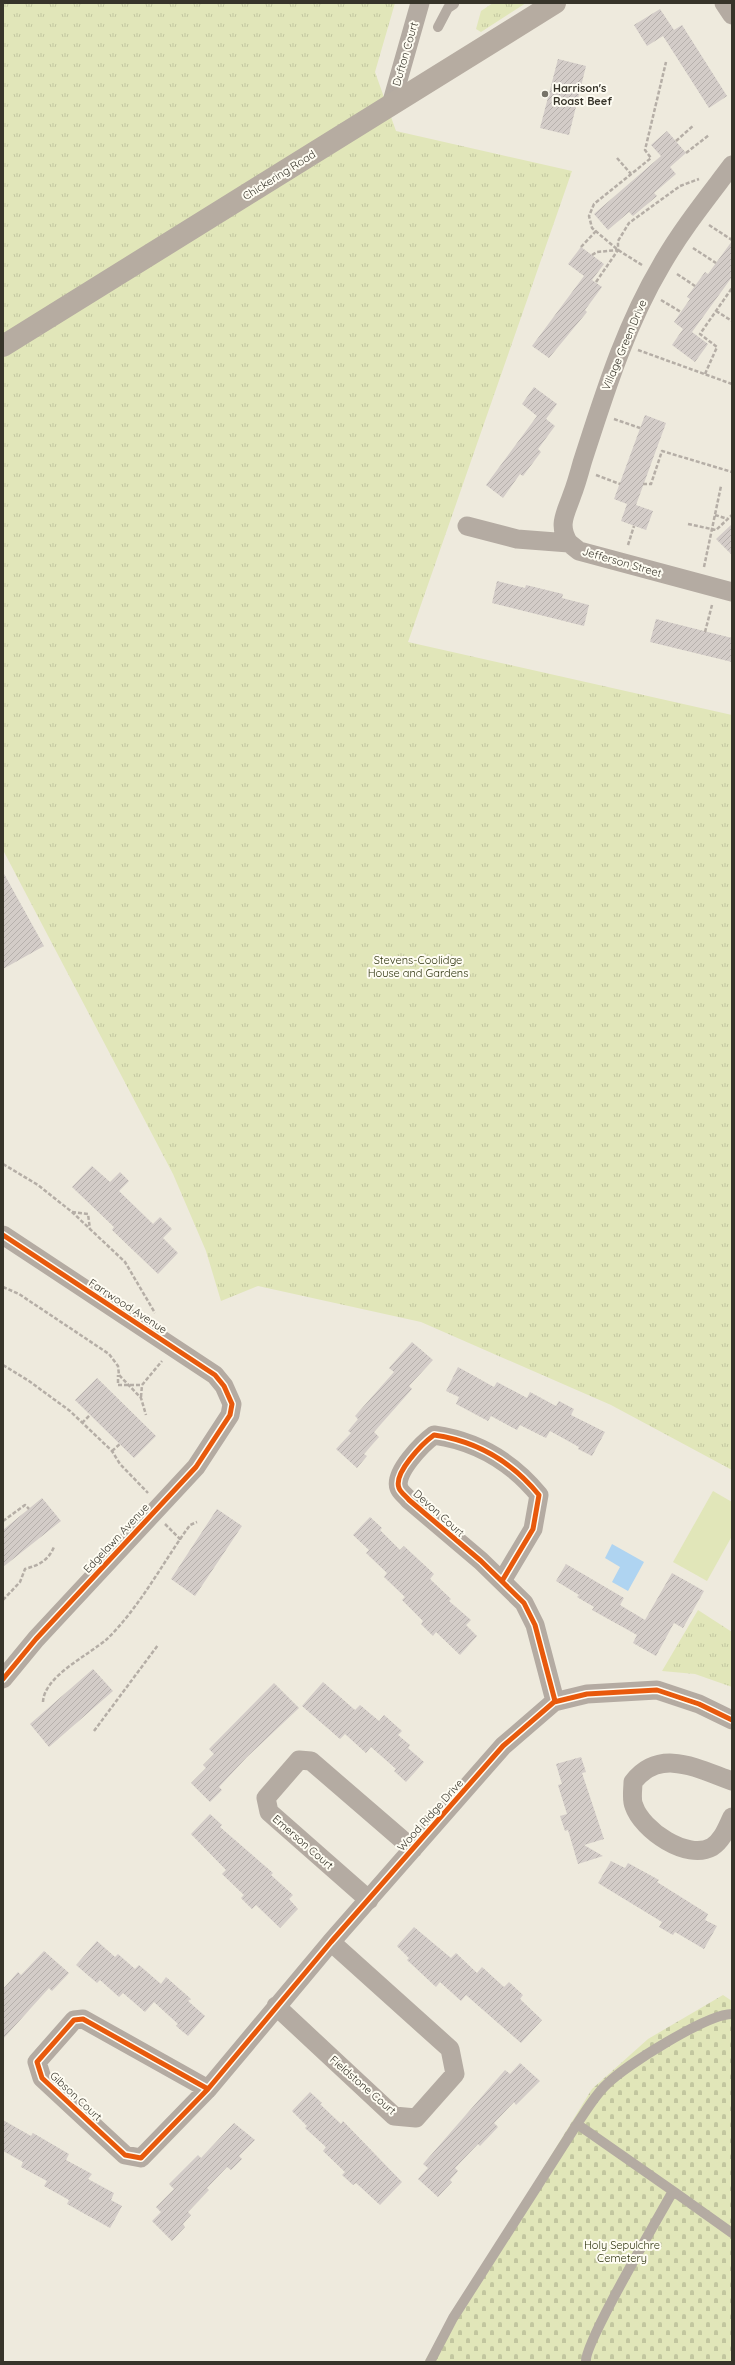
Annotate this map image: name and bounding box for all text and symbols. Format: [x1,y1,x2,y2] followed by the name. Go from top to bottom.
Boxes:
[389,20,421,88] street label: Dufton Court
[553,81,612,108] place label: Harrison's Roast Beef
[540,89,550,99] marker: Harrison's Roast Beef
[240,147,318,203] street label: Chickering Road
[599,298,649,392] street label: Village Green Drive
[581,544,664,580] street label: Jefferson Street
[368,953,468,980] park label: Stevens-Coolidge House and Gardens
[86,1275,170,1337] street label: Farrwood Avenue
[411,1486,468,1540] street label: Devon Court
[80,1500,152,1576] street label: Edgelawn Avenue
[394,1776,466,1854] street label: Wood Ridge Drive
[270,1812,336,1872] street label: Emerson Court
[327,2052,399,2118] street label: Fieldstone Court
[47,2068,105,2124] street label: Gibson Court
[584,2238,660,2265] park label: Holy Sepulchre Cemetery

